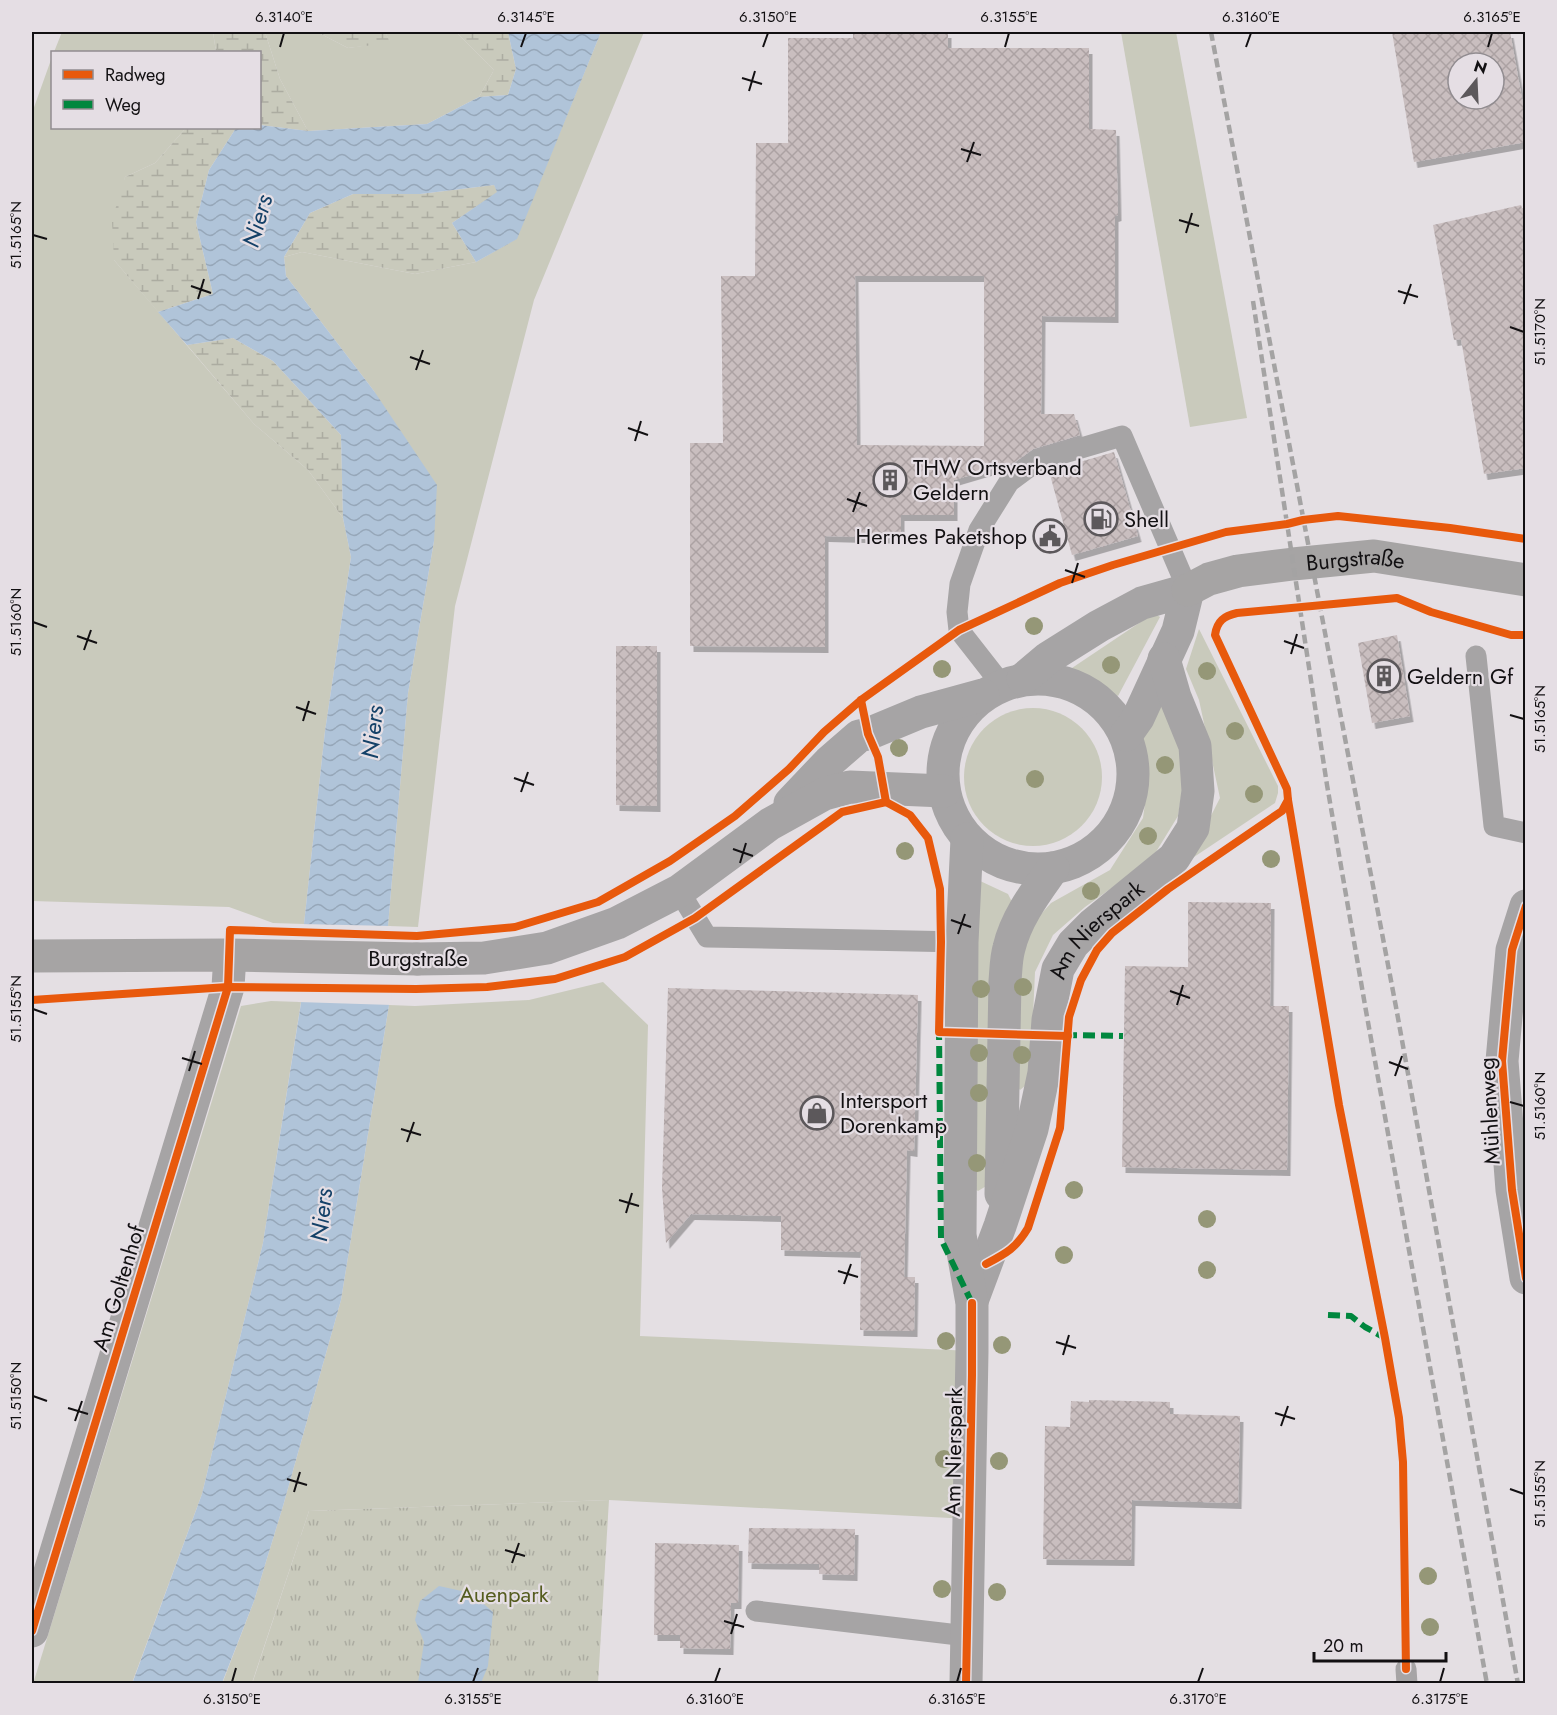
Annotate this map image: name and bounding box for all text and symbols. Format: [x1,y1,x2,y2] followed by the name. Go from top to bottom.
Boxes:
[255,6,313,28] text: 6.3140°E
[497,6,555,28] text: 6.3145°E
[739,6,797,28] text: 6.3150°E
[980,6,1038,28] text: 6.3155°E
[1222,6,1280,28] text: 6.3160°E
[1463,6,1521,28] text: 6.3165°E
[51,51,261,129] legend
[1446,51,1506,111] north arrow
[1471,54,1490,80] text: N
[105,62,166,88] text: Radweg
[105,92,141,118] text: Weg
[233,190,281,252] water label: Niers
[5,201,27,269] text: 51.5165°N
[1529,298,1551,366] text: 51.5170°N
[913,451,1082,508] place label: THW Ortsverband Geldern
[872,462,908,498] building icon: THW Ortsverband Geldern
[1083,501,1119,537] fuel station icon: Shell
[1124,503,1169,535] place label: Shell
[1032,518,1068,554] public building icon: Hermes Paketshop
[856,520,1027,552] place label: Hermes Paketshop
[1304,540,1407,579] street label: Burgstraße
[5,588,27,656] text: 51.5160°N
[1366,658,1402,694] building icon: Geldern Gf
[1407,660,1514,692] place label: Geldern Gf
[1529,685,1551,753] text: 51.5165°N
[352,703,392,760] water label: Niers
[1040,872,1151,982] street label: Am Nierspark
[368,942,468,974] street label: Burgstraße
[5,975,27,1043] text: 51.5155°N
[1470,1057,1508,1165] street label: Mühlenweg
[1529,1072,1551,1140] text: 51.5160°N
[840,1084,947,1141] place label: Intersport Dorenkamp
[799,1095,835,1131] shop icon: Intersport Dorenkamp
[301,1186,341,1243] water label: Niers
[84,1220,153,1355] street label: Am Goltenhof
[5,1362,27,1430] text: 51.5150°N
[936,1387,970,1517] street label: Am Nierspark
[1529,1460,1551,1528] text: 51.5155°N
[460,1578,549,1610] park label: Auenpark
[1314,1625,1446,1663] scale bar
[1323,1633,1363,1659] text: 20 m
[203,1688,261,1710] text: 6.3150°E
[444,1688,502,1710] text: 6.3155°E
[686,1688,744,1710] text: 6.3160°E
[928,1688,986,1710] text: 6.3165°E
[1169,1688,1227,1710] text: 6.3170°E
[1412,1688,1468,1710] text: 6.3175°E

